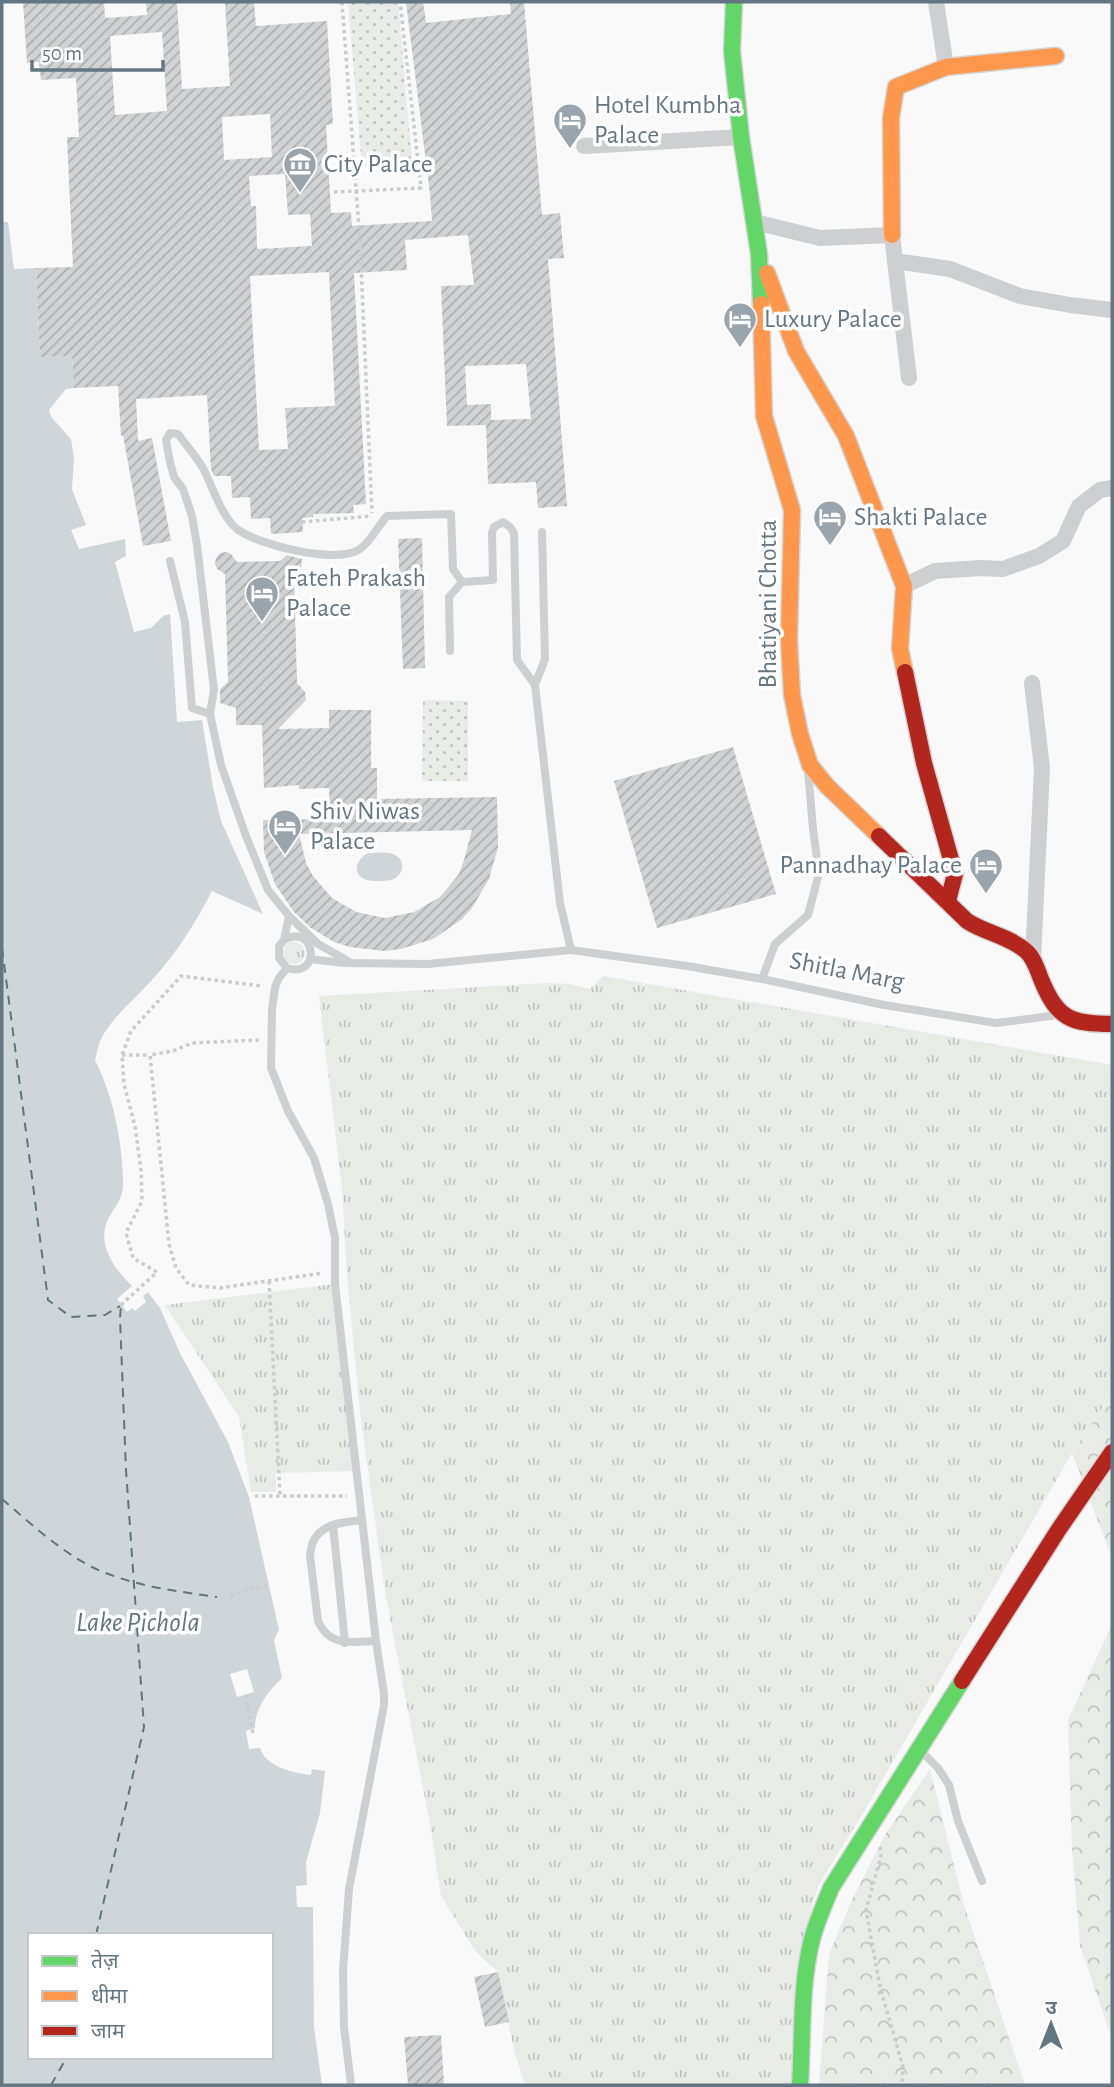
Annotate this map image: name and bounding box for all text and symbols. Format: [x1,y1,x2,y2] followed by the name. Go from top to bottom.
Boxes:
[32,28,163,72] scale bar
[42,43,82,64] text: 50 m
[594,92,741,148] place label: Hotel Kumbha Palace
[551,101,589,150] hotel icon: Hotel Kumbha Palace
[281,145,319,194] museum icon: City Palace
[324,151,433,177] place label: City Palace
[721,300,759,349] hotel icon: Luxury Palace
[764,306,902,332] place label: Luxury Palace
[811,498,849,547] hotel icon: Shakti Palace
[854,504,988,530] place label: Shakti Palace
[755,520,781,688] street label: Bhatiyani Chotta
[286,565,426,621] place label: Fateh Prakash Palace
[243,574,281,623] hotel icon: Fateh Prakash Palace
[310,798,420,854] place label: Shiv Niwas Palace
[266,807,304,856] hotel icon: Shiv Niwas Palace
[967,846,1005,895] hotel icon: Pannadhay Palace
[780,852,962,878] place label: Pannadhay Palace
[788,947,907,995] street label: Shitla Marg
[76,1609,200,1637] water label: Lake Pichola
[28,1933,273,2059] legend
[91,1949,119,1972] text: तेज़
[91,1984,128,2007] text: धीमा
[1016,1989,1086,2059] north arrow
[1045,1999,1057,2018] text: उ
[91,2021,125,2042] text: जाम

